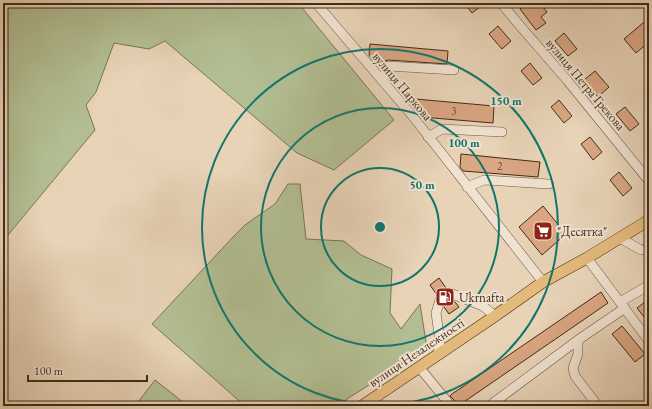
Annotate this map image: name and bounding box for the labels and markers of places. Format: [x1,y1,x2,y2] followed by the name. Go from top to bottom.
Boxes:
[373,220,387,234] centre of rings
[532,220,554,242] supermarket icon: "Десятка"
[557,223,607,240] place label: "Десятка"
[434,286,456,308] fuel station icon: Ukrnafta
[459,289,505,306] place label: Ukrnafta

